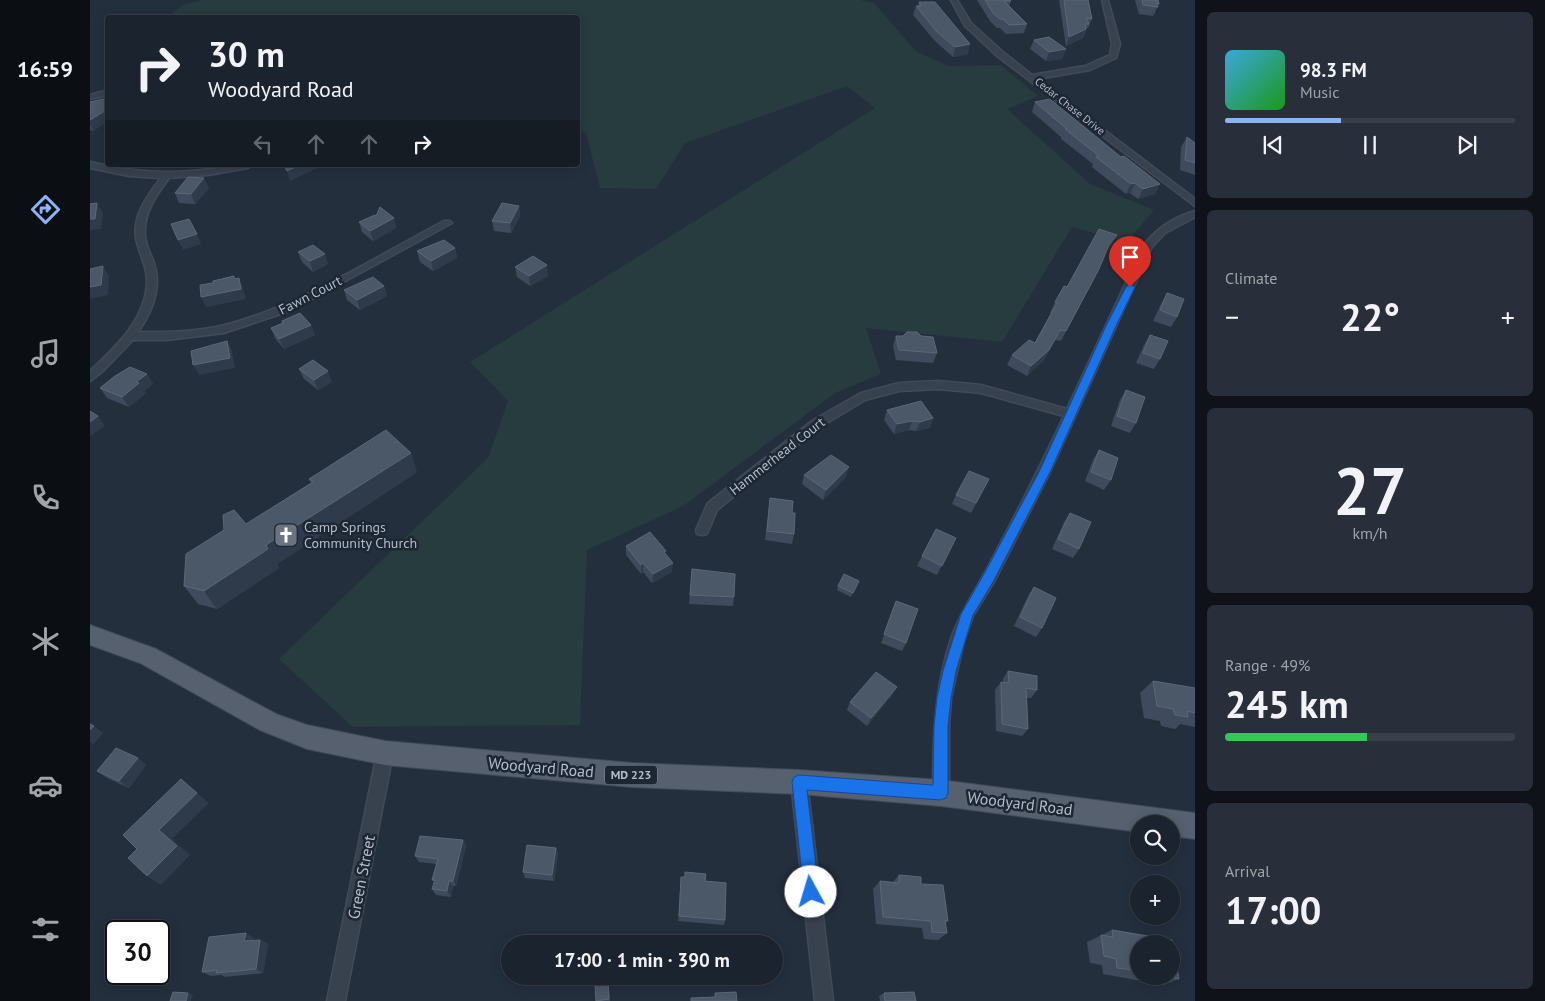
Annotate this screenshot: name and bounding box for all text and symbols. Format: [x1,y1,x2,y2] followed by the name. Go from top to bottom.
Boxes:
[208,31,285,77] text: 30 m
[125,35,190,100] icon: right
[17,55,73,83] text: 16:59
[1300,58,1367,82] text: 98.3 FM
[1032,74,1108,138] street label: Cedar Chase Drive
[208,75,354,103] text: Woodyard Road
[1300,82,1340,102] text: Music
[249,130,277,158] icon: left
[302,130,330,158] icon: ahead
[355,130,383,158] icon: ahead
[408,130,436,158] icon: right
[1259,131,1287,159] icon: previous
[1356,131,1384,159] icon: pause
[1453,131,1481,159] icon: next
[28,192,63,227] icon: directions
[1109,236,1151,287] pin
[1116,243,1144,271] icon: arrive
[1225,268,1277,288] text: Climate
[275,271,345,319] street label: Fawn Court
[1340,292,1400,341] text: 22°
[1225,298,1239,335] text: −
[1501,298,1515,335] text: +
[28,336,63,371] icon: music
[726,413,829,499] street label: Hammerhead Court
[1333,448,1407,532] text: 27
[28,480,63,515] icon: phone
[304,518,417,552] place label: Camp Springs Community Church
[273,522,299,548] church icon: Camp Springs Community Church
[1352,523,1388,543] text: km/h
[28,624,63,659] icon: climate
[1225,655,1310,675] text: Range · 49%
[1225,679,1349,728] text: 245 km
[487,752,595,782] street label: Woodyard Road
[605,766,657,784] road number: MD 223
[28,768,63,803] icon: car
[966,787,1074,819] street label: Woodyard Road
[1130,815,1180,985] map controls
[1130,815,1180,865] button: search
[343,833,379,921] street label: Green Street
[1225,861,1270,881] text: Arrival
[784,865,836,917] position arrow
[1130,875,1180,925] button: +
[1225,885,1321,934] text: 17:00
[28,912,63,947] icon: filters
[105,920,170,985] speed limit sign: 30
[1130,935,1180,985] button: −
[554,948,730,972] text: 17:00 · 1 min · 390 m

